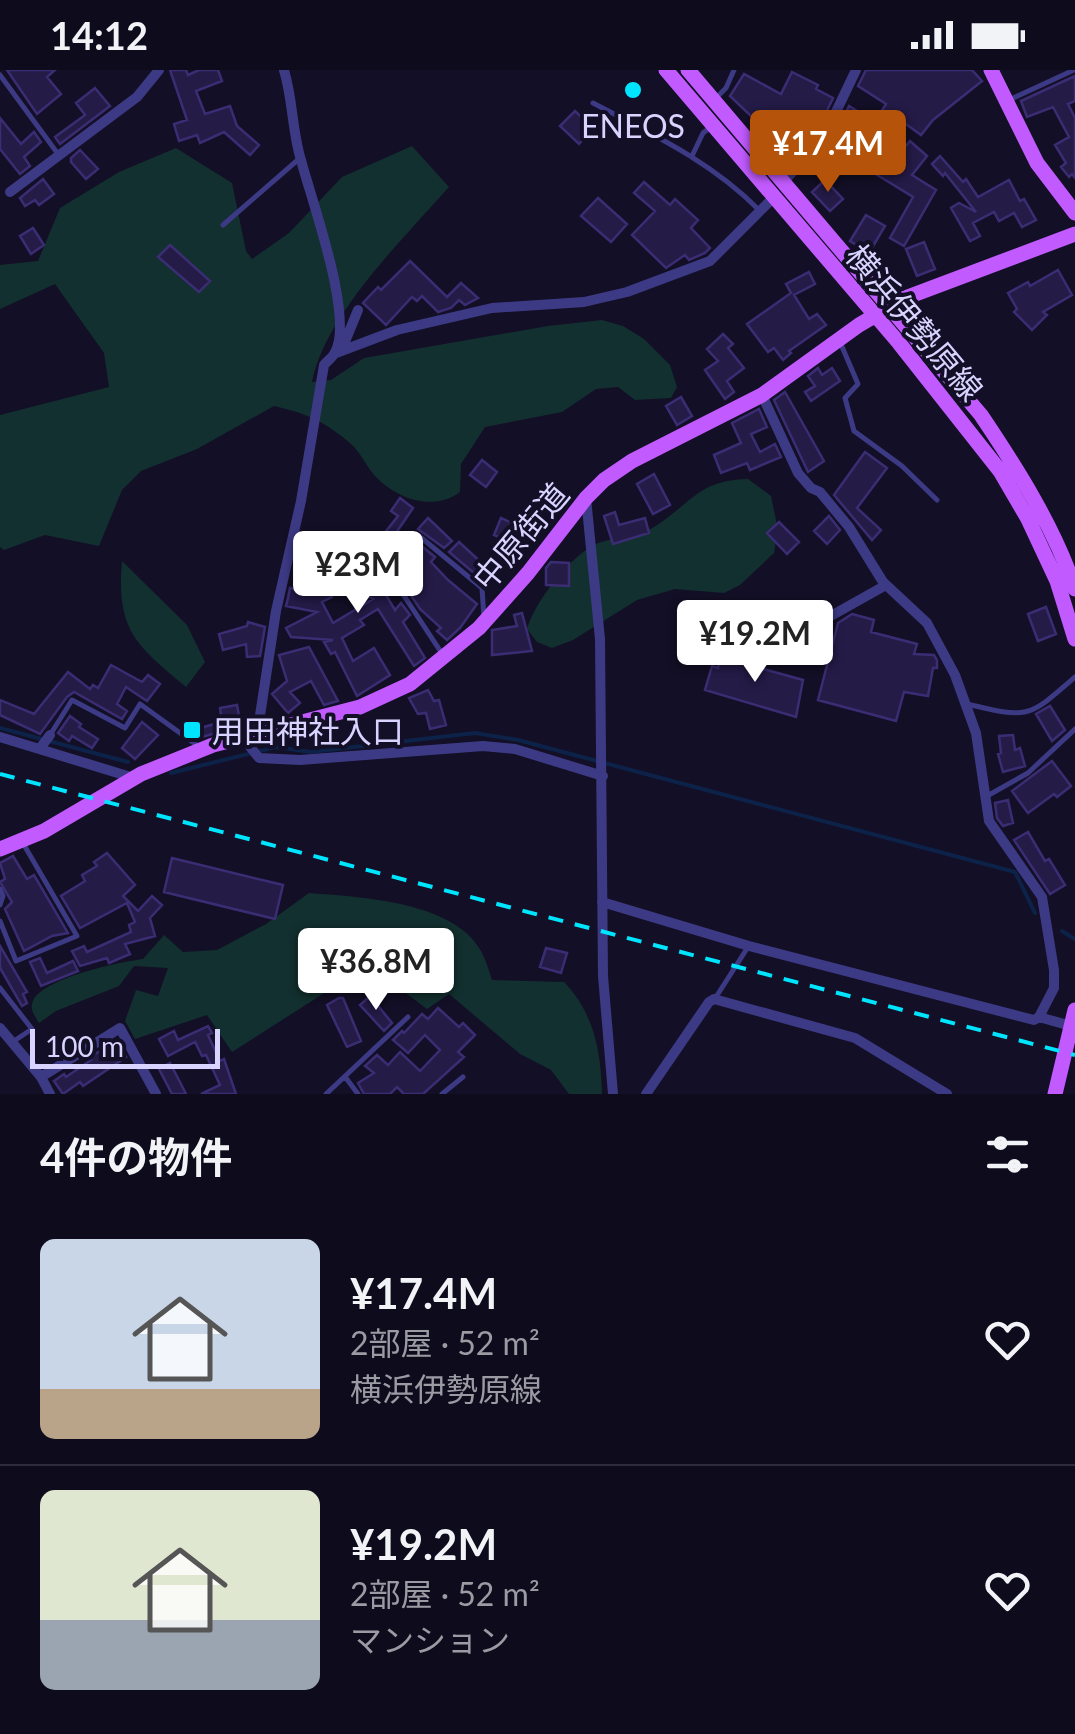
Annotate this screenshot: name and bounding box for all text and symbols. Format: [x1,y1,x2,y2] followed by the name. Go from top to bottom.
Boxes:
[50,12,148,58] text: 14:12
[622,79,644,101] marker: ENEOS
[581,106,685,145] place label: ENEOS
[747,110,909,195] pin: ¥17.4M
[772,123,884,162] text: ¥17.4M
[838,236,992,408] street label: 横浜伊勢原線
[464,474,576,598] street label: 中原街道
[299,531,417,616] pin: ¥23M
[315,544,401,583] text: ¥23M
[674,600,836,685] pin: ¥19.2M
[699,613,811,652] text: ¥19.2M
[212,711,404,750] place label: 用田神社入口
[181,719,203,741] marker: 用田神社入口
[295,928,457,1013] pin: ¥36.8M
[320,941,432,980] text: ¥36.8M
[30,1024,220,1068] scale bar
[45,1029,124,1063] text: 100 m
[980,1127,1035,1182] icon: filters
[40,1132,232,1182] text: 4件の物件
[350,1268,497,1318] text: ¥17.4M
[120,1279,240,1399] icon: home
[980,1312,1035,1367] icon: heart
[350,1323,540,1362] text: 2部屋 · 52 m²
[350,1369,542,1408] text: 横浜伊勢原線
[350,1519,497,1569] text: ¥19.2M
[120,1530,240,1650] icon: home
[980,1563,1035,1618] icon: heart
[350,1574,540,1613] text: 2部屋 · 52 m²
[350,1620,510,1659] text: マンション

